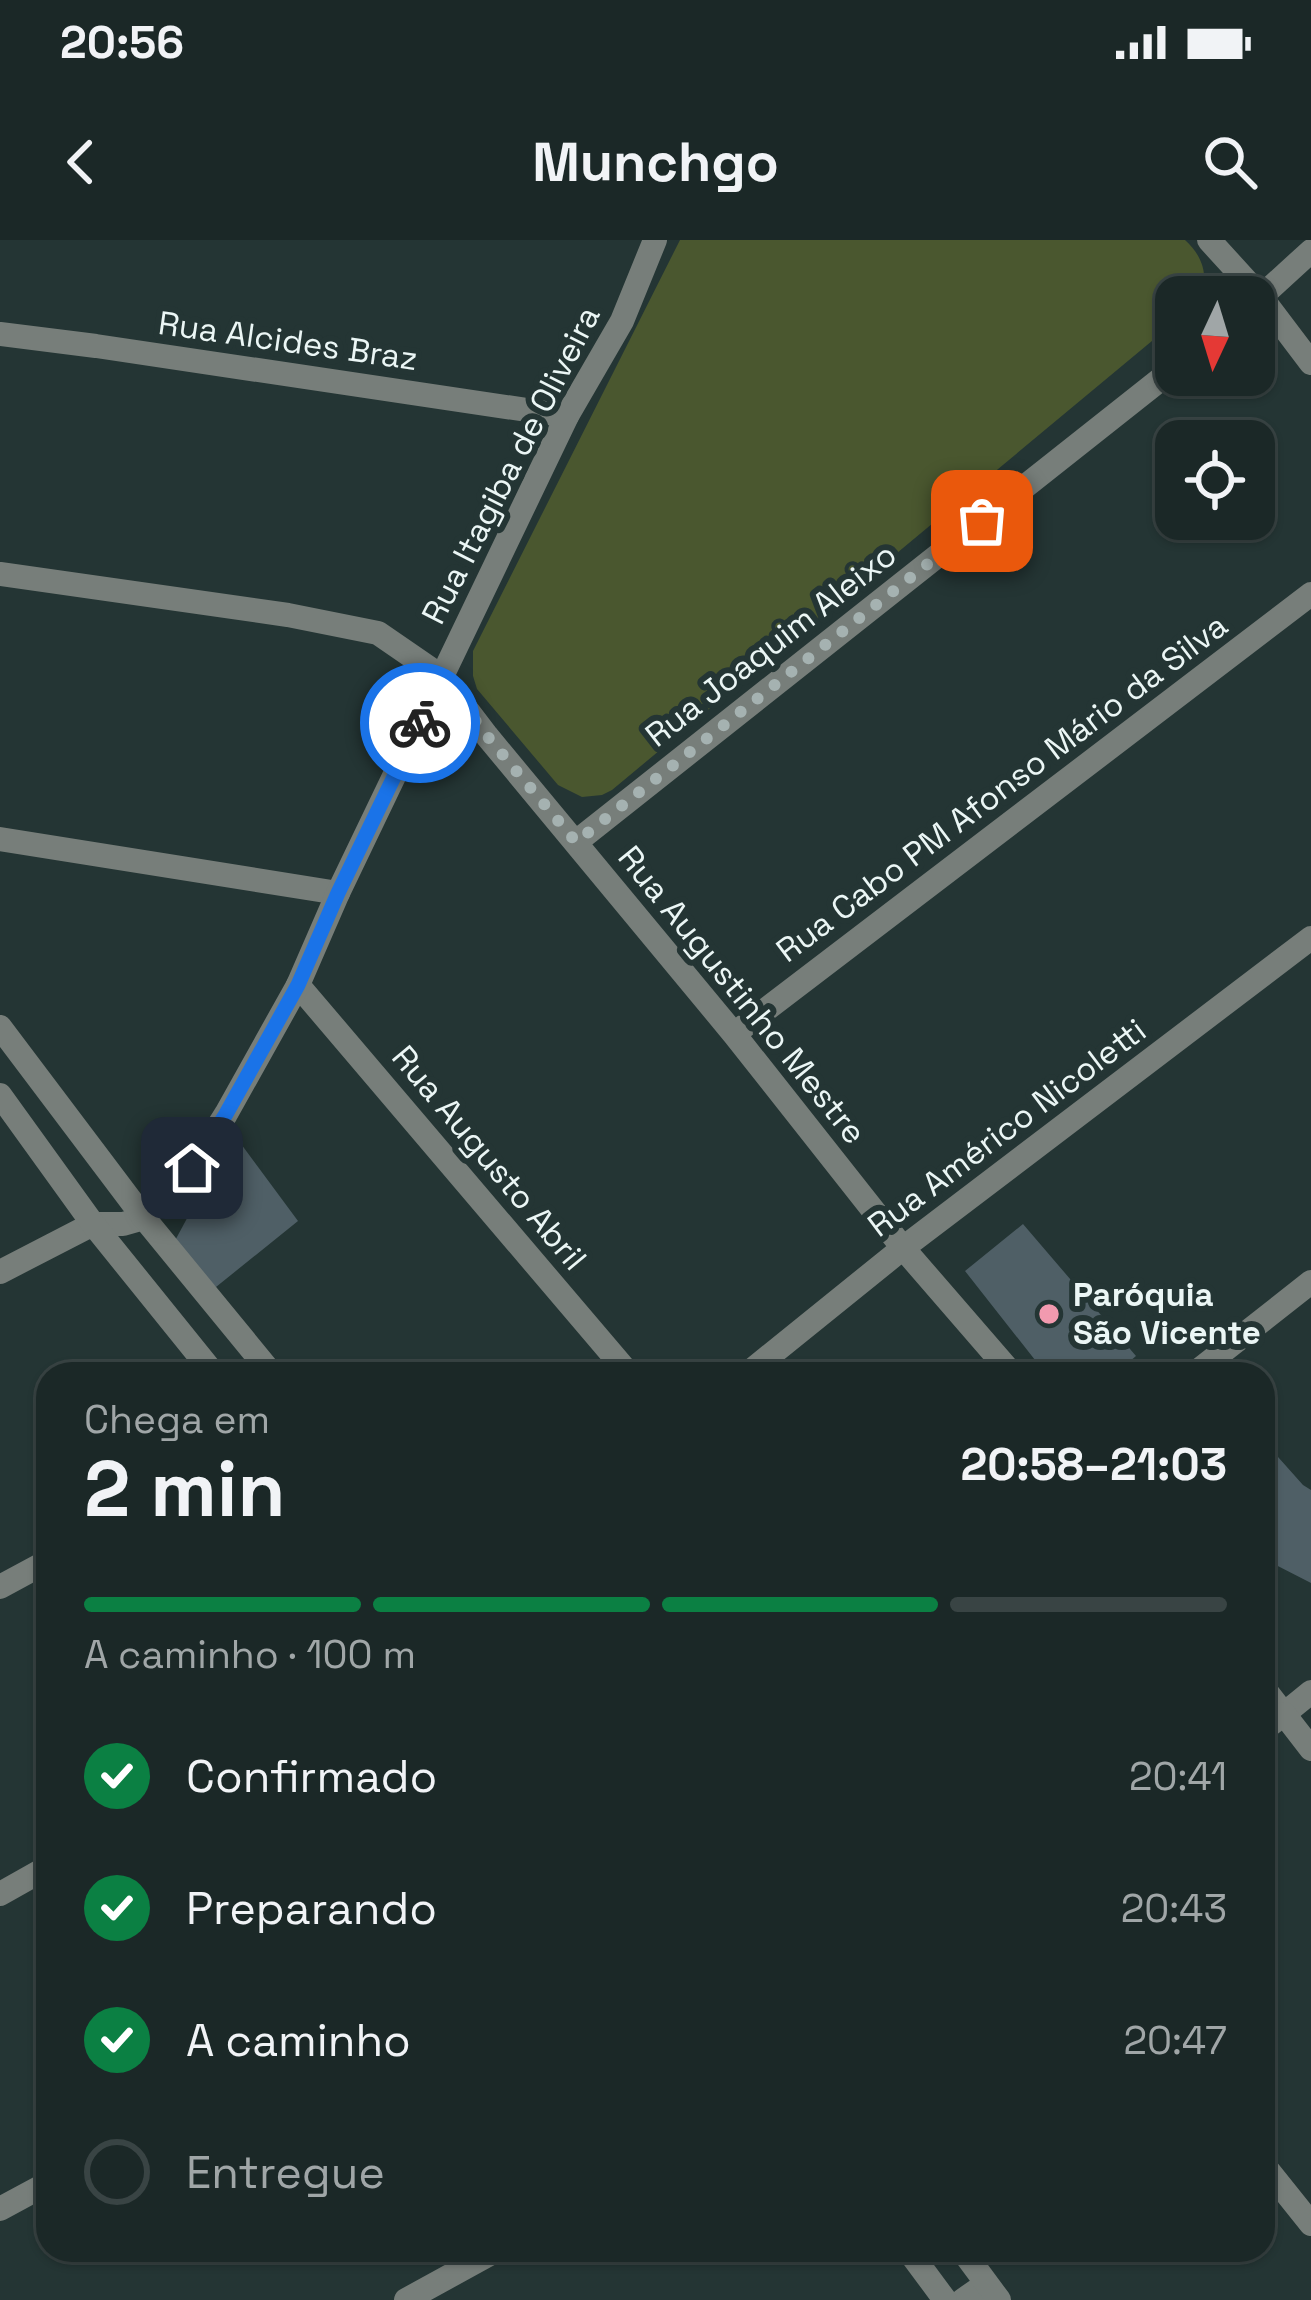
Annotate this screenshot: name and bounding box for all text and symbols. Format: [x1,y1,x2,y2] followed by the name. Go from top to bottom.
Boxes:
[60,14,184,71] text: 20:56
[532,128,779,197] text: Munchgo
[48,129,114,195] icon: back
[1197,129,1263,195] icon: search
[1155,276,1275,396] north arrow
[1155,276,1275,540] map controls
[413,299,609,631] street label: Rua Itagiba de Oliveira
[156,302,420,380] street label: Rua Alcides Braz
[1155,420,1275,540] button: locate
[931,470,1033,572] pin
[949,488,1015,554] icon: bag
[637,534,905,756] street label: Rua Joaquim Aleixo
[768,604,1236,972] street label: Rua Cabo PM Afonso Mário da Silva
[360,663,480,783] courier
[387,690,453,756] icon: bike
[609,837,875,1153] street label: Rua Augustinho Mestre
[860,1010,1154,1246] street label: Rua Américo Nicoletti
[383,1037,595,1279] street label: Rua Augusto Abril
[141,1117,243,1219] pin
[159,1135,225,1201] icon: home
[1073,1274,1261,1354] place label: Paróquia São Vicente
[1036,1301,1062,1327] marker: Paróquia São Vicente
[84,1395,270,1444] text: Chega em
[960,1436,1227,1493] text: 20:58–21:03
[84,1439,286,1539] text: 2 min
[84,1630,416,1679] text: A caminho · 100 m
[84,1743,150,1809] icon: check
[186,1748,437,1805] text: Confirmado
[1129,1752,1227,1801] text: 20:41
[84,1875,150,1941] icon: check
[186,1880,437,1937] text: Preparando
[1121,1884,1227,1933] text: 20:43
[84,2007,150,2073] icon: check
[186,2012,411,2069] text: A caminho
[1123,2016,1227,2065] text: 20:47
[186,2144,385,2201] text: Entregue

